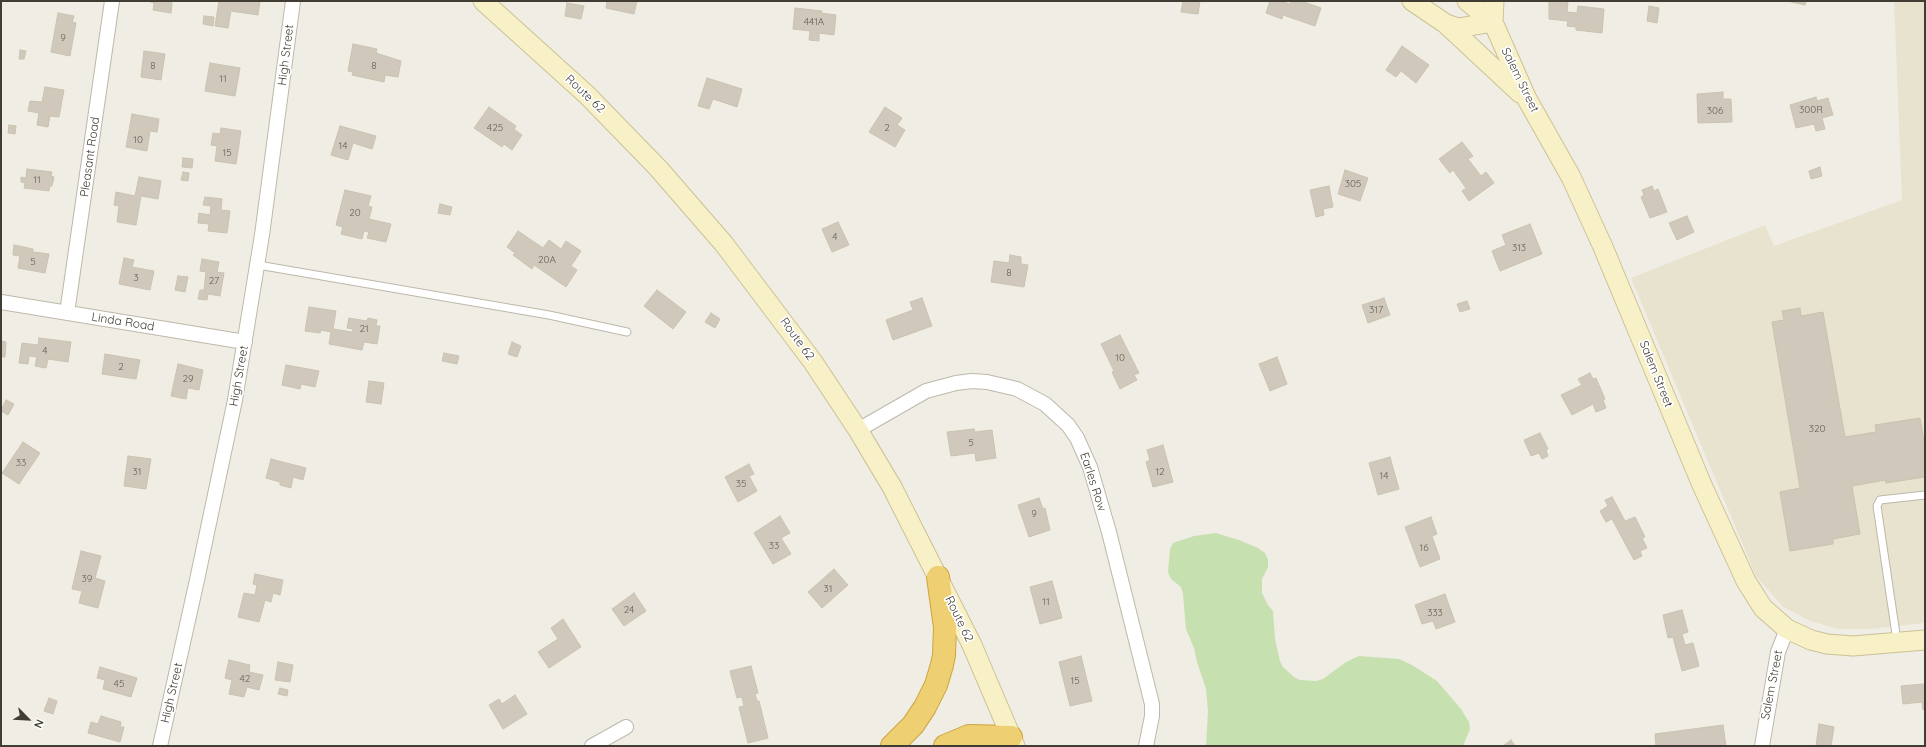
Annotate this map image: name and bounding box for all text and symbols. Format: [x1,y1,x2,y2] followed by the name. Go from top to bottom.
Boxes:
[804,16,824,28] house number: 441A
[275,24,297,86] street label: High Street
[60,32,66,44] house number: 9
[1498,45,1542,115] street label: Salem Street
[150,60,156,72] house number: 8
[371,60,377,72] house number: 8
[562,72,608,116] street label: Route 62
[219,73,227,85] house number: 11
[1799,104,1823,116] house number: 300R
[1707,105,1723,117] house number: 306
[77,116,103,198] street label: Pleasant Road
[487,122,503,134] house number: 425
[884,122,890,134] house number: 2
[133,134,143,146] house number: 10
[339,140,347,152] house number: 14
[222,147,232,159] house number: 15
[33,174,41,186] house number: 11
[1345,178,1361,190] house number: 305
[349,207,361,219] house number: 20
[832,231,838,243] house number: 4
[1512,242,1526,254] house number: 313
[538,254,556,266] house number: 20A
[30,256,36,268] house number: 5
[1006,267,1012,279] house number: 8
[133,272,139,284] house number: 3
[209,275,219,287] house number: 27
[1369,304,1383,316] house number: 317
[91,310,155,334] street label: Linda Road
[777,315,817,363] street label: Route 62
[359,323,369,335] house number: 21
[1636,339,1676,409] street label: Salem Street
[227,344,251,408] street label: High Street
[42,345,48,357] house number: 4
[1115,352,1125,364] house number: 10
[118,361,124,373] house number: 2
[182,373,194,385] house number: 29
[1809,423,1825,435] house number: 320
[968,437,974,449] house number: 5
[1077,451,1109,513] street label: Earles Row
[16,457,26,469] house number: 33
[133,466,141,478] house number: 31
[1155,466,1165,478] house number: 12
[1380,470,1388,482] house number: 14
[736,478,746,490] house number: 35
[1031,508,1037,520] house number: 9
[769,540,779,552] house number: 33
[1419,542,1429,554] house number: 16
[82,573,92,585] house number: 39
[824,583,832,595] house number: 31
[942,594,976,644] street label: Route 62
[1042,596,1050,608] house number: 11
[624,604,634,616] house number: 24
[1427,607,1443,619] house number: 333
[1758,649,1786,721] street label: Salem Street
[158,661,186,725] street label: High Street
[240,673,250,685] house number: 42
[1070,675,1080,687] house number: 15
[114,678,124,690] house number: 45
[8,699,48,739] north arrow
[31,717,47,730] text: N

